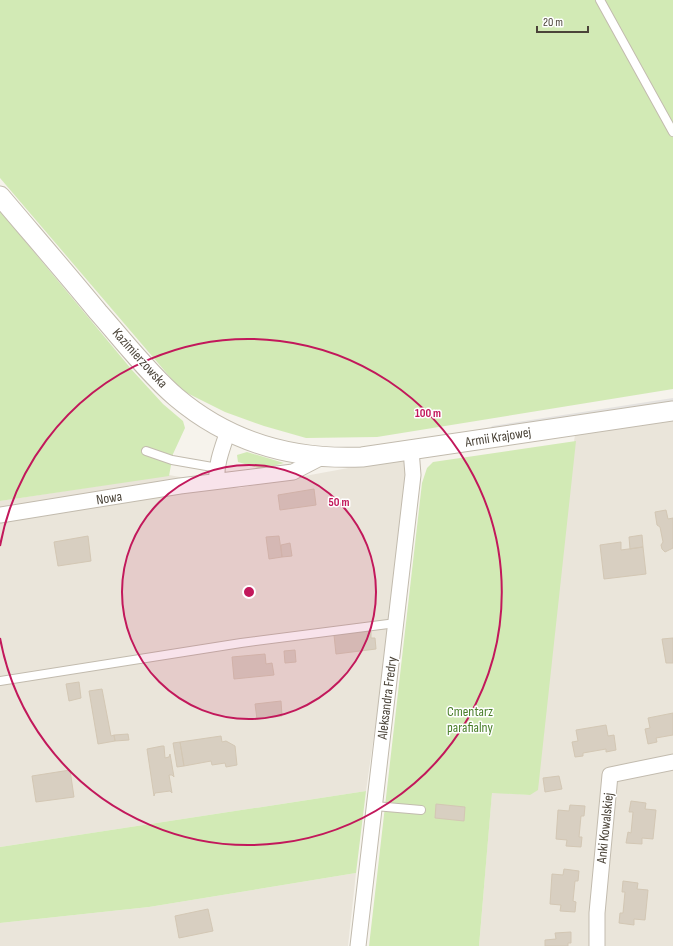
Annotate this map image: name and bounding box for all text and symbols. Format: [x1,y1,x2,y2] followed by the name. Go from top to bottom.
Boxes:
[537,8,588,34] scale bar
[543,15,563,30] text: 20 m
[109,325,171,391] street label: Kazimierzowska
[415,406,441,421] text: 100 m
[463,423,532,451] street label: Armii Krajowej
[95,488,123,508] street label: Nowa
[329,495,349,510] text: 50 m
[242,585,256,599] centre of rings
[373,655,401,741] street label: Aleksandra Fredry
[447,703,494,736] park label: Cmentarz parafialny
[593,792,617,865] street label: Anki Kowalskiej

